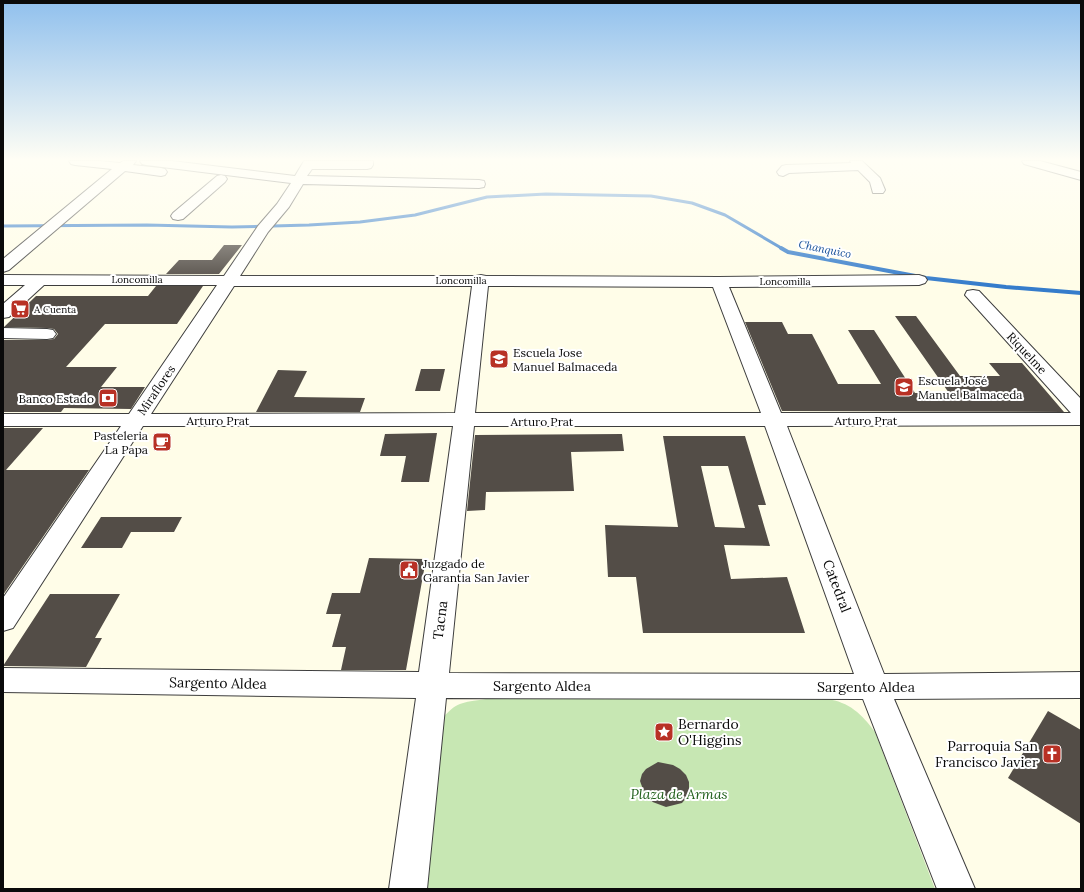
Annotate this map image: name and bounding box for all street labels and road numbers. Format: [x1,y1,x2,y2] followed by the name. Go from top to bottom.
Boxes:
[111,273,163,286] street label: Loncomilla
[435,274,487,287] street label: Loncomilla
[759,275,811,288] street label: Loncomilla
[1004,329,1051,377] street label: Riquelme
[134,362,179,418] street label: Miraflores
[185,413,250,428] street label: Arturo Prat
[833,413,898,428] street label: Arturo Prat
[509,414,574,429] street label: Arturo Prat
[819,557,855,615] street label: Catedral
[429,600,451,640] street label: Tacna
[169,673,267,693] street label: Sargento Aldea
[493,677,591,695] street label: Sargento Aldea
[817,678,915,696] street label: Sargento Aldea

